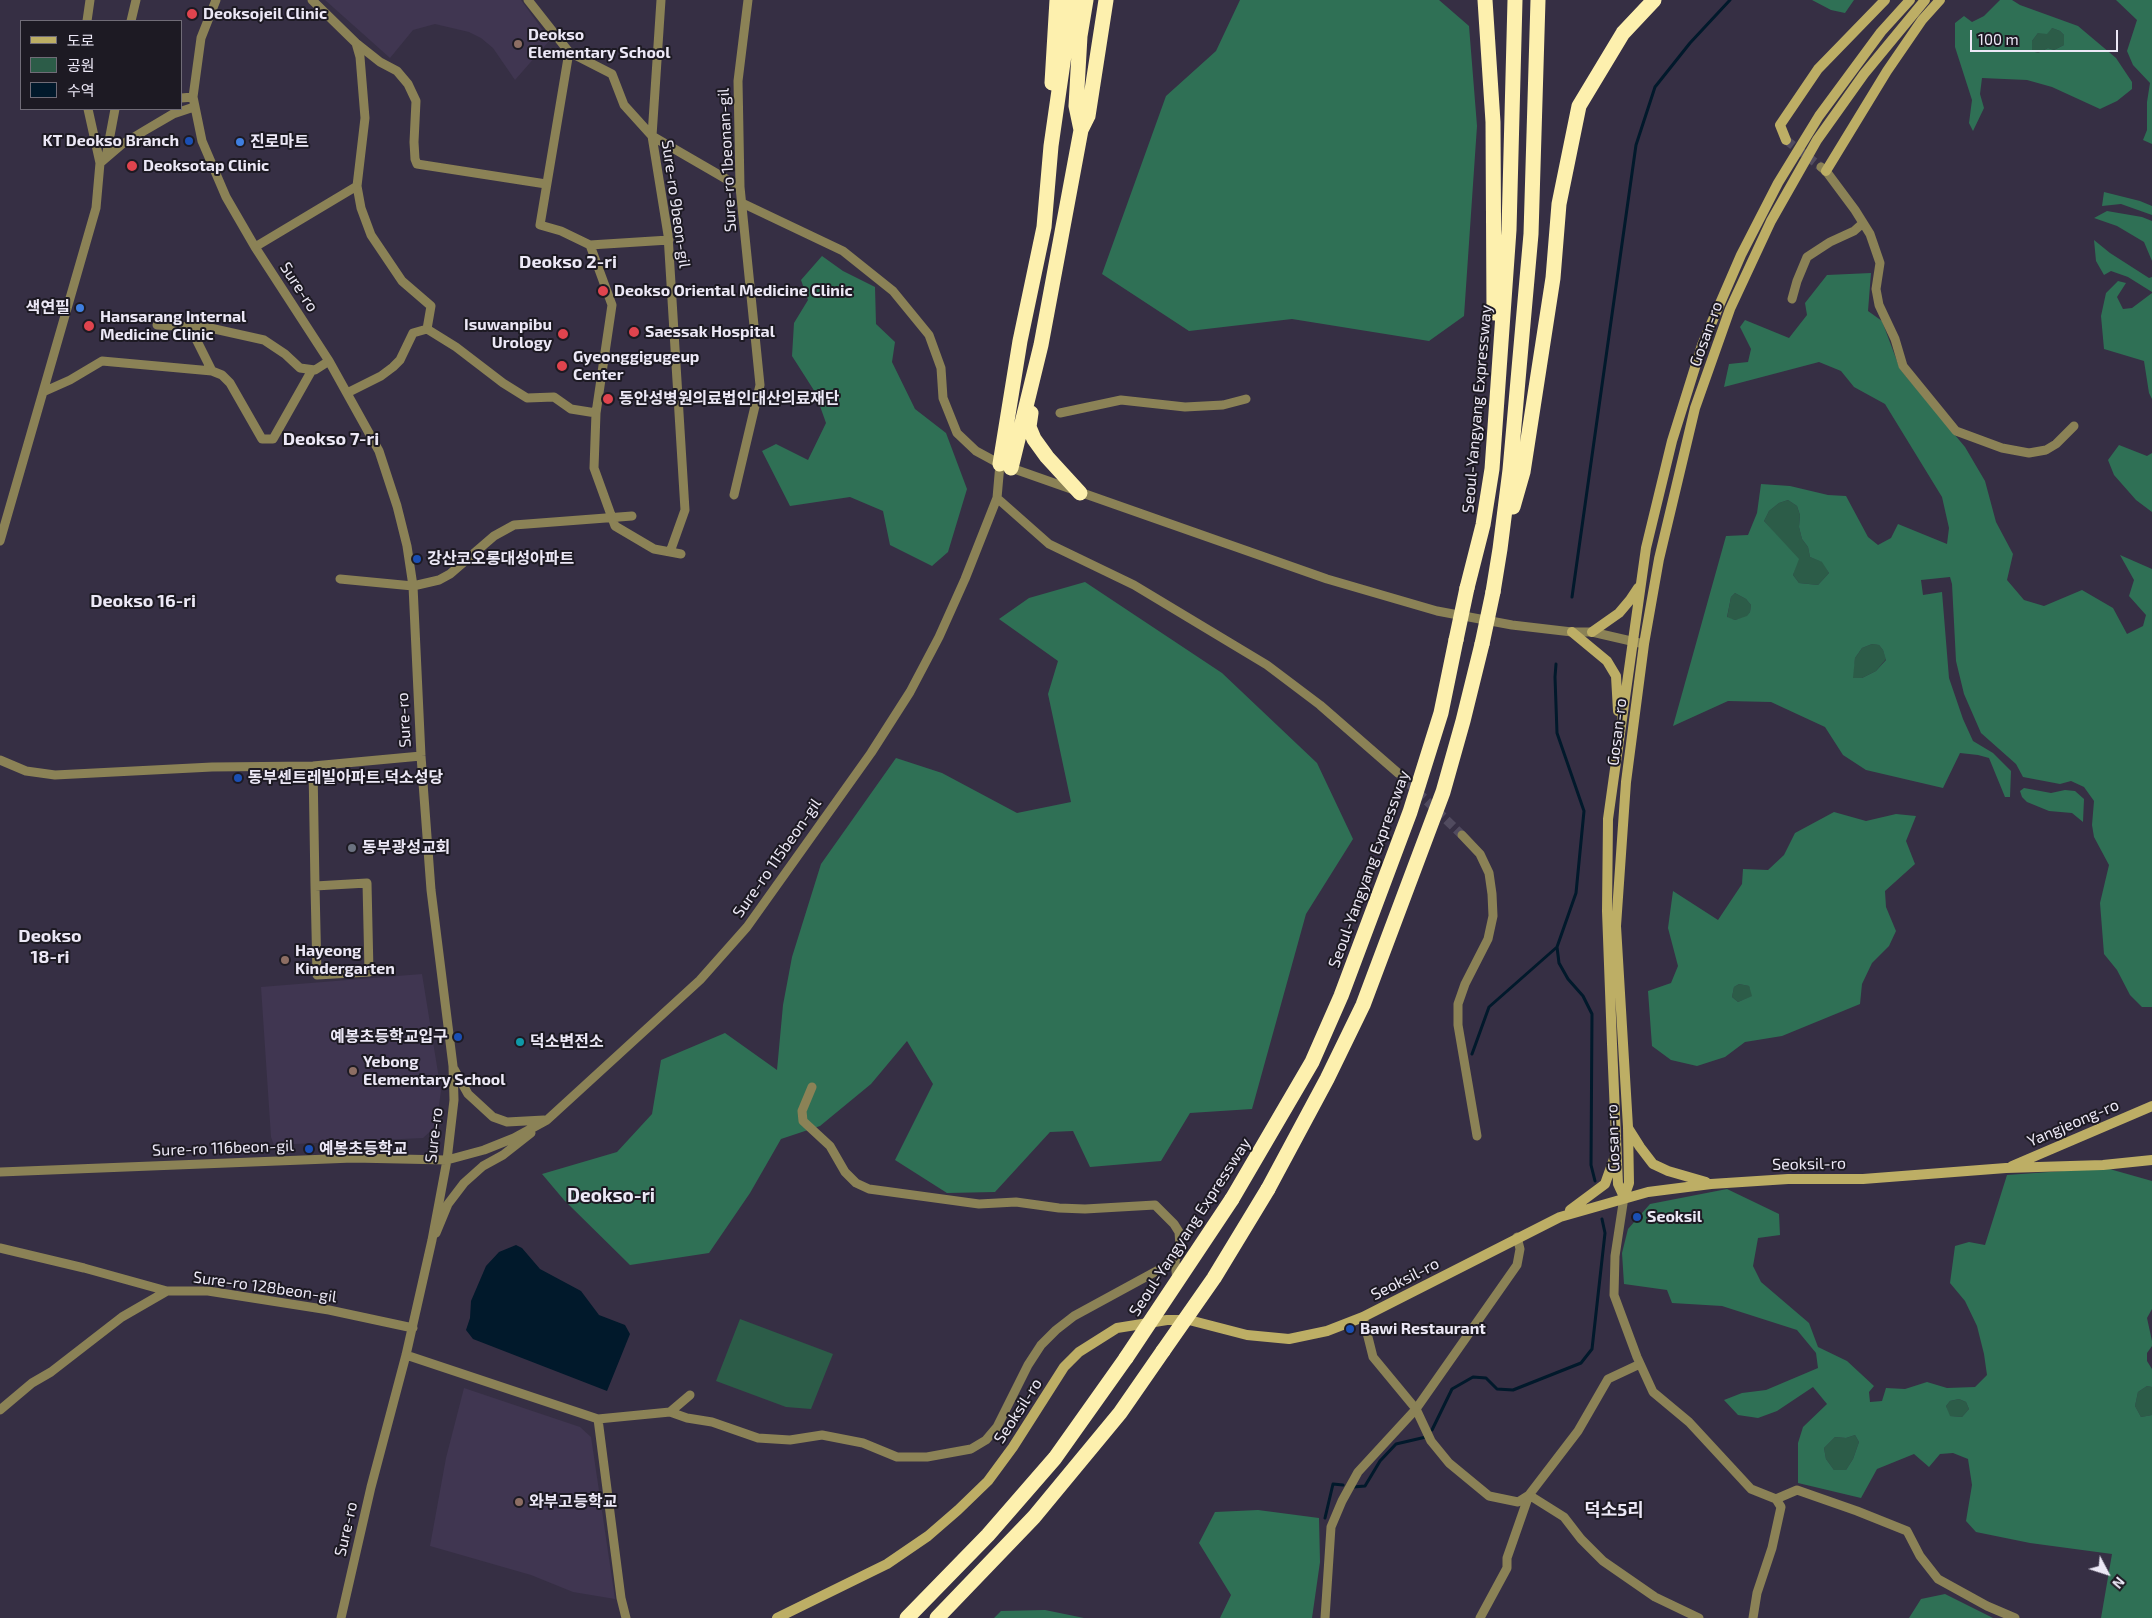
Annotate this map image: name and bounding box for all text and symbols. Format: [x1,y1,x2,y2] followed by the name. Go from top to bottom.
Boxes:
[203,4,327,24] place label: Deoksojeil Clinic
[185,7,199,21] marker: Deoksojeil Clinic
[20,20,182,110] legend
[1972,20,2120,52] scale bar
[528,25,671,63] place label: Deokso Elementary School
[1978,30,2019,48] text: 100 m
[67,31,95,49] text: 도로
[512,38,524,50] marker: Deokso Elementary School
[67,56,95,74] text: 공원
[67,81,95,99] text: 수역
[714,87,740,233] street label: Sure-ro 1beonan-gil
[43,131,179,151] place label: KT Deokso Branch
[250,132,309,152] place label: 진로마트
[183,135,195,147] marker: KT Deokso Branch
[234,136,246,148] marker: 진로마트
[658,139,694,269] street label: Sure-ro 9beon-gil
[143,156,269,176] place label: Deoksotap Clinic
[125,159,139,173] marker: Deoksotap Clinic
[519,251,617,273] district label: Deokso 2-ri
[276,259,322,315] street label: Sure-ro
[614,281,853,301] place label: Deokso Oriental Medicine Clinic
[596,284,610,298] marker: Deokso Oriental Medicine Clinic
[26,298,70,318] place label: 색연필
[1685,299,1727,369] street label: Gosan-ro
[74,302,86,314] marker: 색연필
[1458,304,1496,514] street label: Seoul-Yangyang Expressway
[100,307,246,345] place label: Hansarang Internal Medicine Clinic
[464,315,552,353] place label: Isuwanpibu Urology
[82,319,96,333] marker: Hansarang Internal Medicine Clinic
[645,322,775,342] place label: Saessak Hospital
[627,325,641,339] marker: Saessak Hospital
[556,327,570,341] marker: Isuwanpibu Urology
[573,347,699,385] place label: Gyeonggigugeup Center
[555,359,569,373] marker: Gyeonggigugeup Center
[619,389,840,409] place label: 동안성병원의료법인대산의료재단
[601,392,615,406] marker: 동안성병원의료법인대산의료재단
[283,428,379,450] district label: Deokso 7-ri
[427,549,574,569] place label: 강산코오롱대성아파트
[411,553,423,565] marker: 강산코오롱대성아파트
[90,590,196,612] district label: Deokso 16-ri
[393,692,415,748] street label: Sure-ro
[1603,697,1631,767] street label: Gosan-ro
[248,768,443,788] place label: 동부센트레빌아파트.덕소성당
[1324,768,1414,970] street label: Seoul-Yangyang Expressway
[232,772,244,784] marker: 동부센트레빌아파트.덕소성당
[729,795,825,921] street label: Sure-ro 115beon-gil
[362,838,450,858] place label: 동부광성교회
[346,842,358,854] marker: 동부광성교회
[18,925,82,968] district label: Deokso 18-ri
[295,941,395,979] place label: Hayeong Kindergarten
[279,954,291,966] marker: Hayeong Kindergarten
[330,1027,448,1047] place label: 예봉초등학교입구
[452,1031,464,1043] marker: 예봉초등학교입구
[530,1032,604,1052] place label: 덕소변전소
[514,1036,526,1048] marker: 덕소변전소
[363,1052,506,1090] place label: Yebong Elementary School
[347,1065,359,1077] marker: Yebong Elementary School
[2024,1095,2122,1151] street label: Yangjeong-ro
[1602,1104,1624,1172] street label: Gosan-ro
[421,1106,447,1164] street label: Sure-ro
[1125,1134,1255,1320] street label: Seoul-Yangyang Expressway
[152,1136,294,1160] street label: Sure-ro 116beon-gil
[319,1139,407,1159] place label: 예봉초등학교
[303,1143,315,1155] marker: 예봉초등학교
[1772,1154,1846,1174] street label: Seoksil-ro
[567,1185,655,1207] district label: Deokso-ri
[1647,1207,1702,1227] place label: Seoksil
[1631,1211,1643,1223] marker: Seoksil
[1368,1254,1442,1304] street label: Seoksil-ro
[192,1267,338,1307] street label: Sure-ro 128beon-gil
[1360,1319,1486,1339] place label: Bawi Restaurant
[1344,1323,1356,1335] marker: Bawi Restaurant
[990,1375,1046,1447] street label: Seoksil-ro
[529,1492,617,1512] place label: 와부고등학교
[513,1496,525,1508] marker: 와부고등학교
[1584,1499,1644,1521] district label: 덕소5리
[330,1500,362,1558] street label: Sure-ro
[2082,1548,2132,1598] north arrow
[2109,1574,2129,1592] text: N

